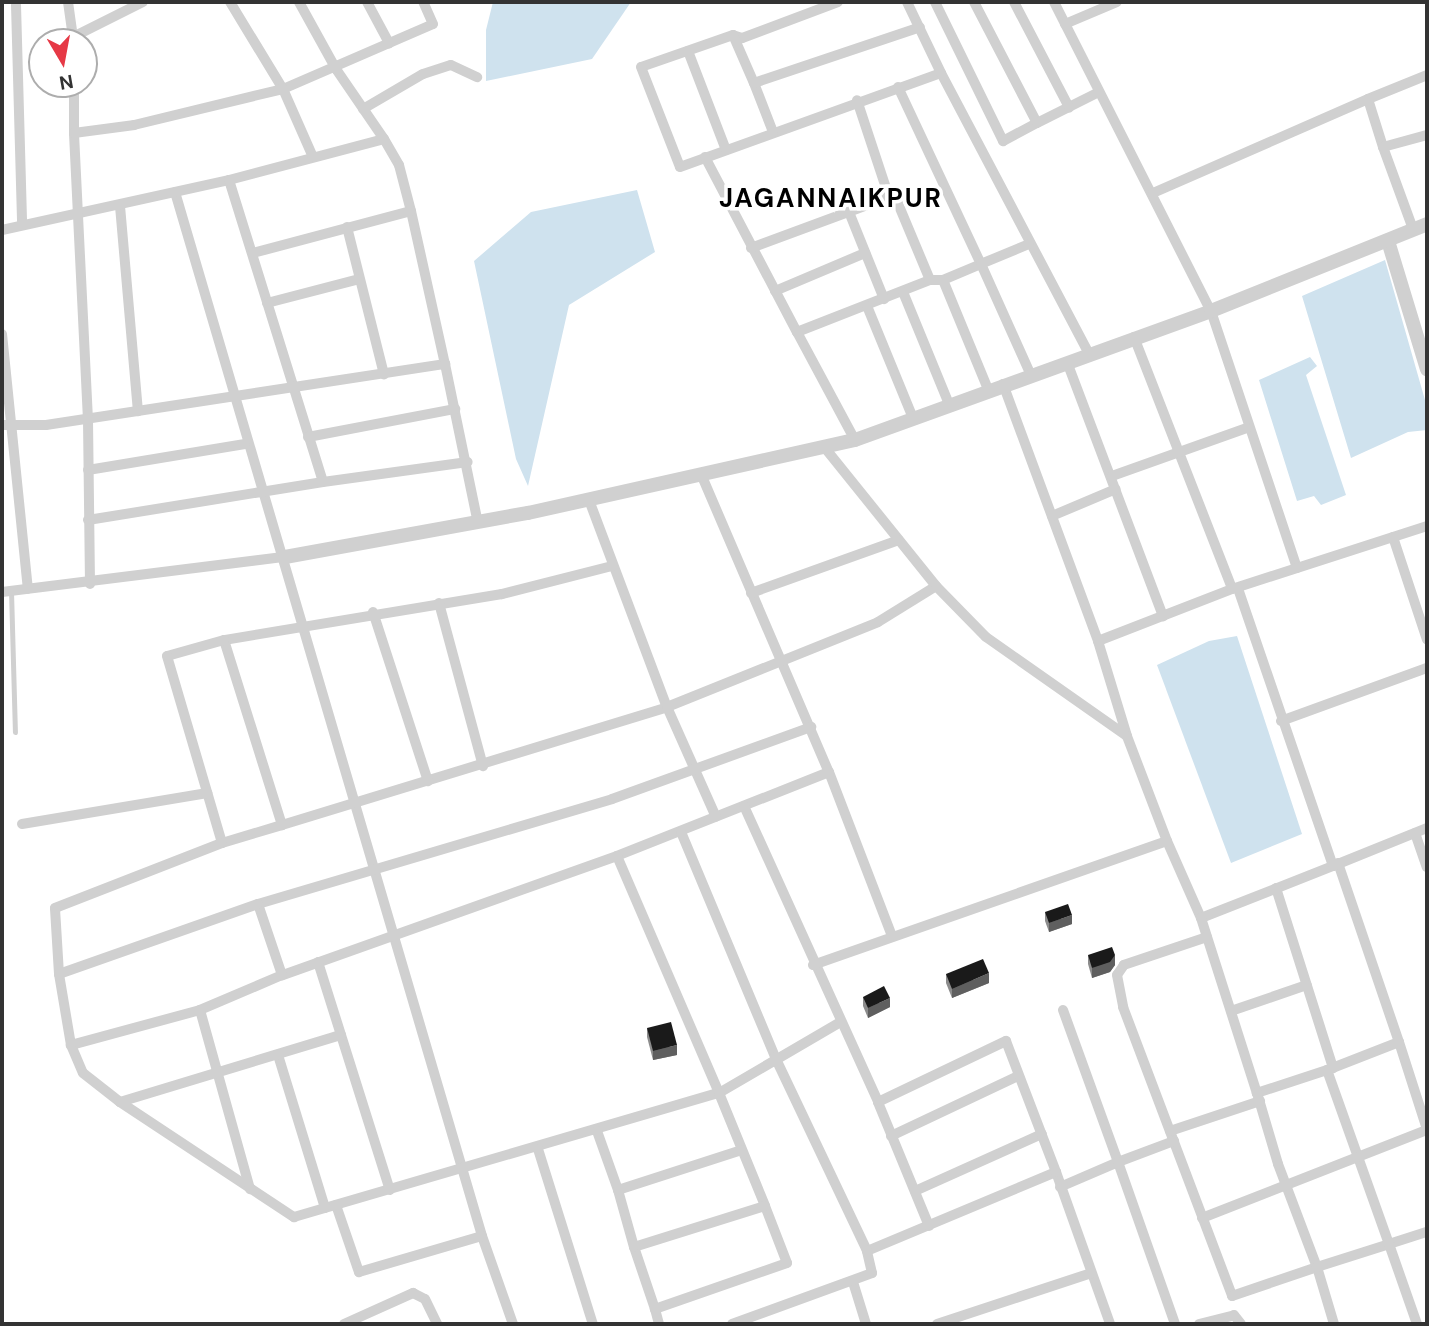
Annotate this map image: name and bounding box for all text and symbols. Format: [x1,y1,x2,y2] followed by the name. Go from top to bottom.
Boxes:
[28,28,98,98] north arrow
[57,69,75,96] text: N
[721,183,941,215] district label: JAGANNAIKPUR

